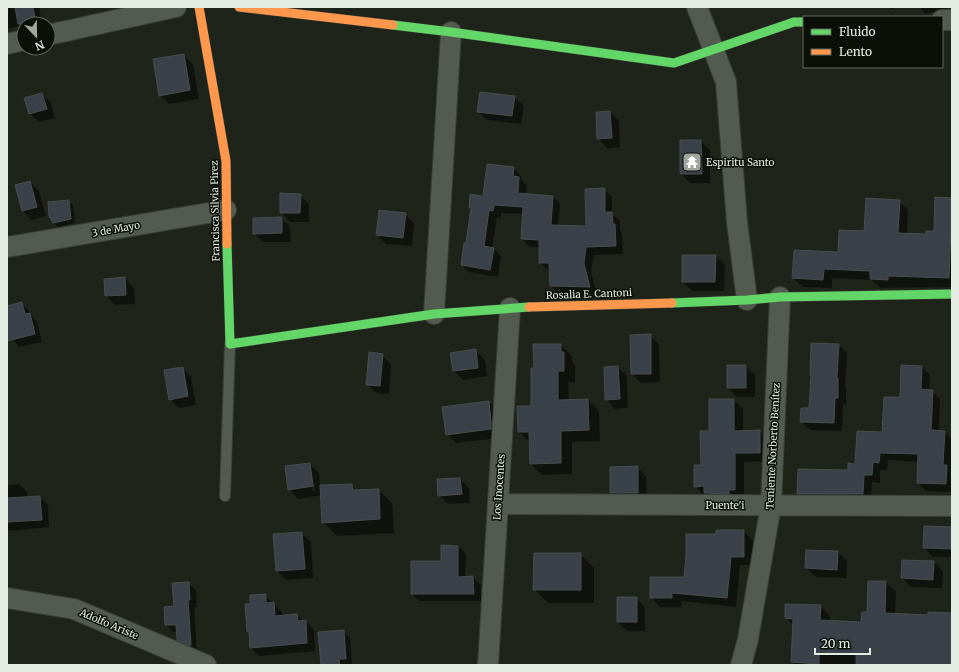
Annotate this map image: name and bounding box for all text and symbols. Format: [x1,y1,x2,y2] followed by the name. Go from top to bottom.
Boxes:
[16,16,56,56] north arrow
[803,16,943,68] legend
[839,24,876,39] text: Fluido
[33,37,46,54] text: N
[839,44,872,59] text: Lento
[681,151,703,173] temple icon: Espiritu Santo
[706,156,775,169] place label: Espiritu Santo
[208,160,222,262] street label: Francisca Silvia Pirez
[91,218,141,240] street label: 3 de Mayo
[546,286,632,302] street label: Rosalia E. Cantoni
[763,382,783,510] street label: Teniente Norberto Benítez
[490,453,508,521] street label: Los Inocentes
[705,499,745,512] street label: Puente'i
[77,605,140,642] street label: Adolfo Ariste
[815,630,870,656] scale bar
[821,636,850,651] text: 20 m

